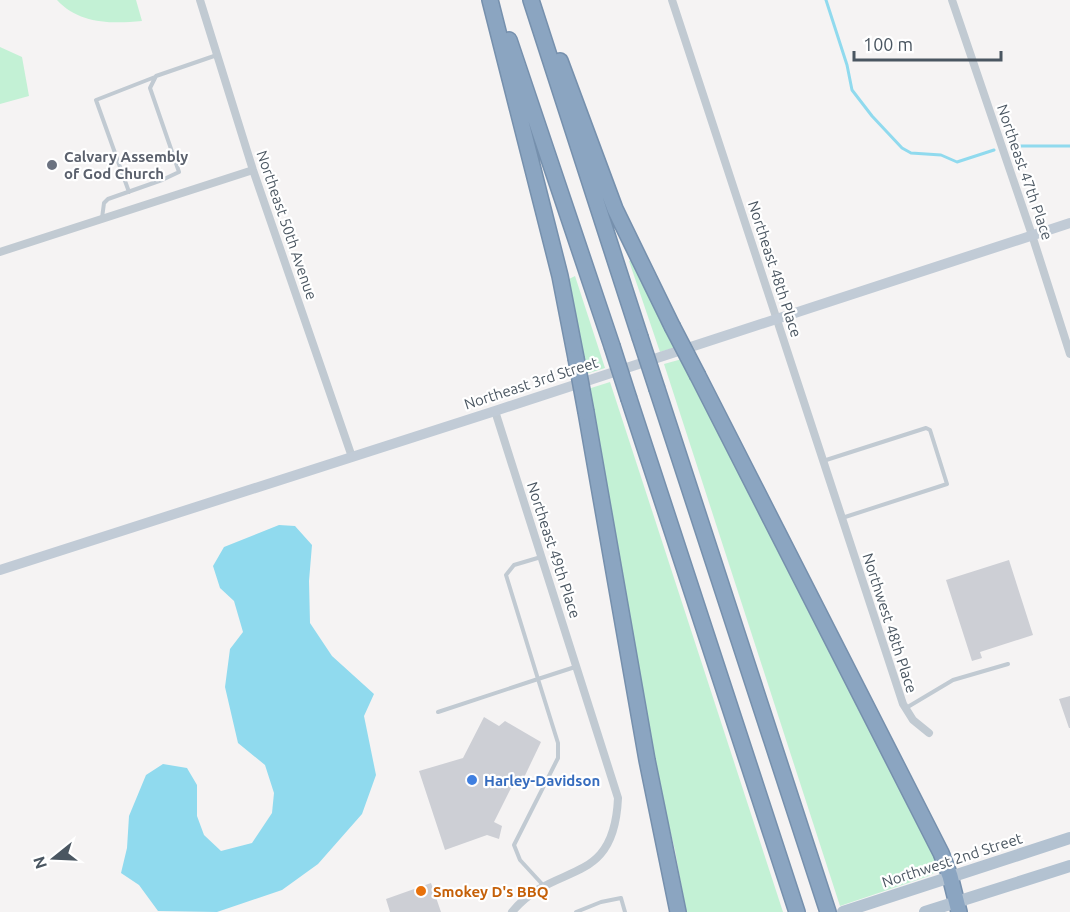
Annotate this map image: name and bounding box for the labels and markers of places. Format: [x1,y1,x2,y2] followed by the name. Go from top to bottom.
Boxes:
[64,148,188,182] place label: Calvary Assembly of God Church
[45,158,59,172] marker: Calvary Assembly of God Church
[484,772,600,789] place label: Harley-Davidson
[465,773,479,787] marker: Harley-Davidson
[433,883,549,900] place label: Smokey D's BBQ
[414,884,428,898] marker: Smokey D's BBQ

